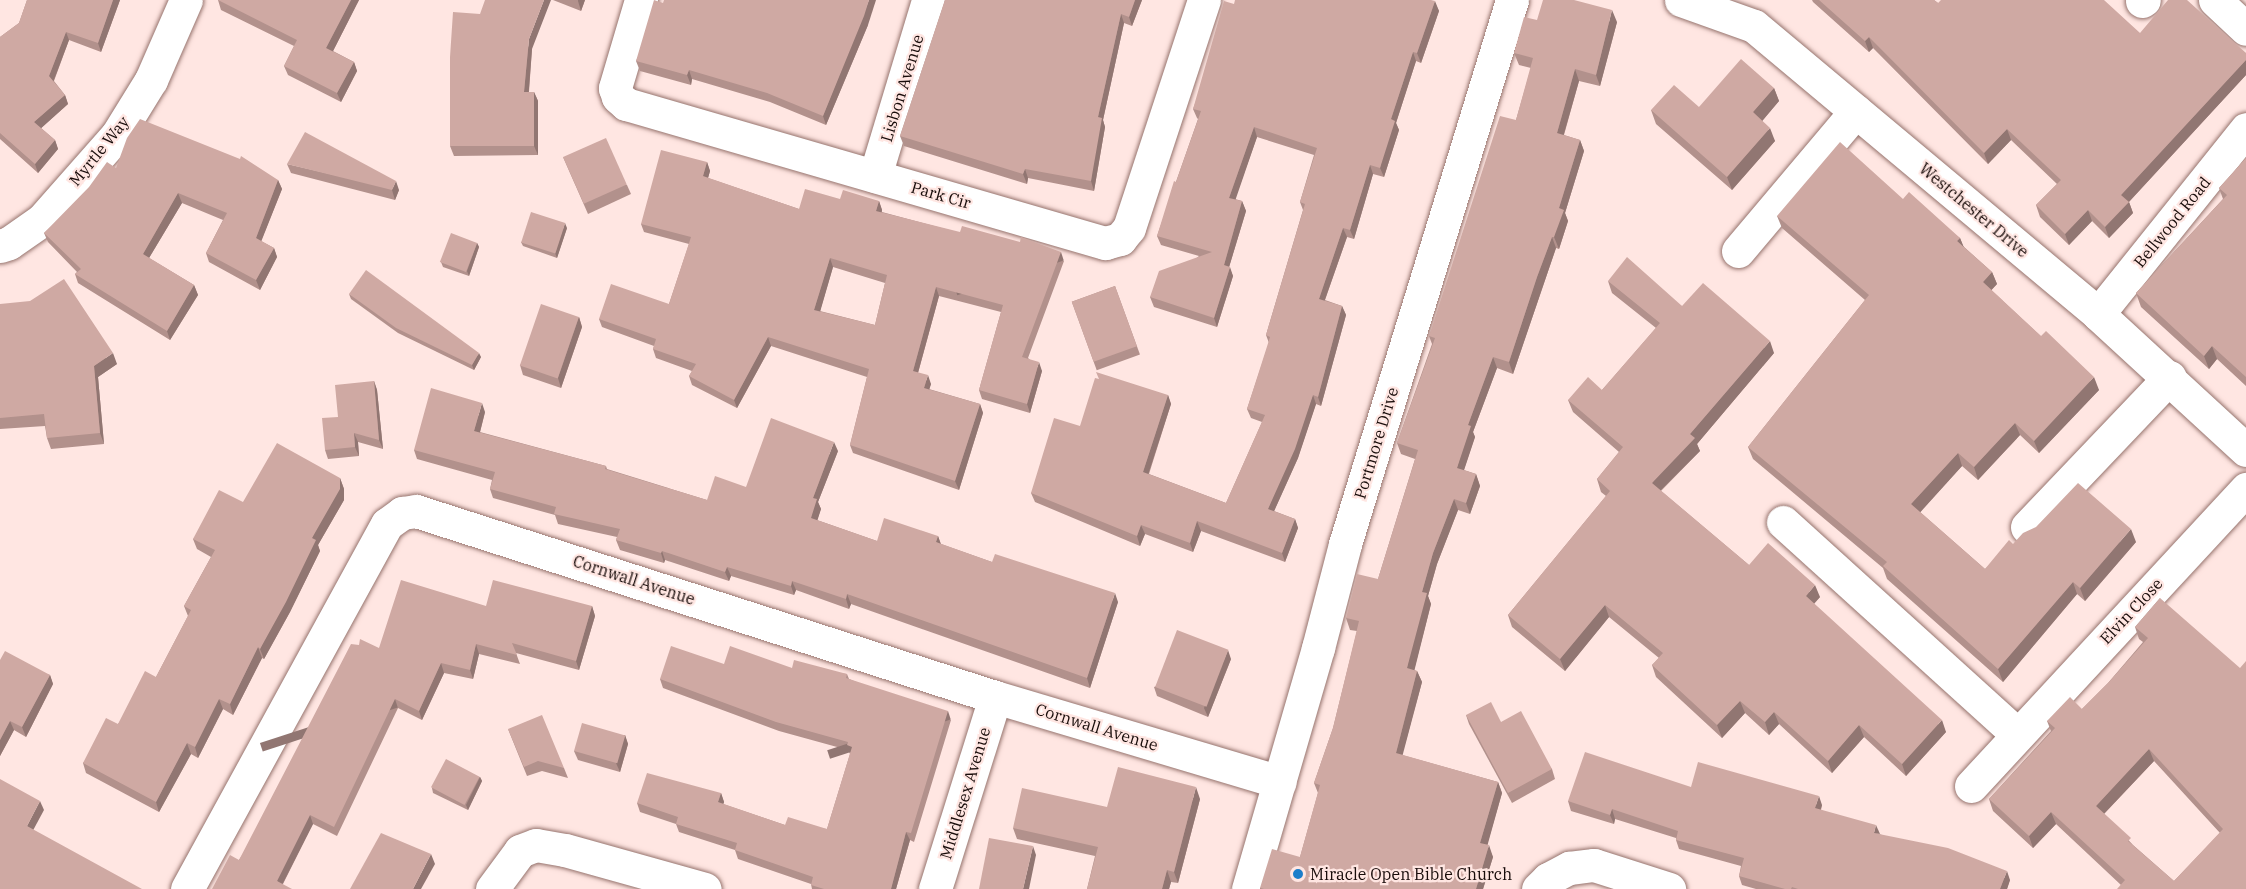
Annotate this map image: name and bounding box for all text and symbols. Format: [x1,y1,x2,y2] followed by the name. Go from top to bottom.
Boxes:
[877,32,927,144] street label: Lisbon Avenue
[65,112,133,190] street label: Myrtle Way
[1916,159,2032,261] street label: Westchester Drive
[2130,173,2214,271] street label: Bellwood Road
[909,177,973,213] street label: Park Cir
[1350,385,1402,501] street label: Portmore Drive
[571,551,697,609] street label: Cornwall Avenue
[2096,574,2166,648] street label: Elvin Close
[1033,699,1161,755] street label: Cornwall Avenue
[936,725,994,861] street label: Middlesex Avenue
[1310,864,1512,884] place label: Miracle Open Bible Church
[1291,867,1305,881] marker: Miracle Open Bible Church

